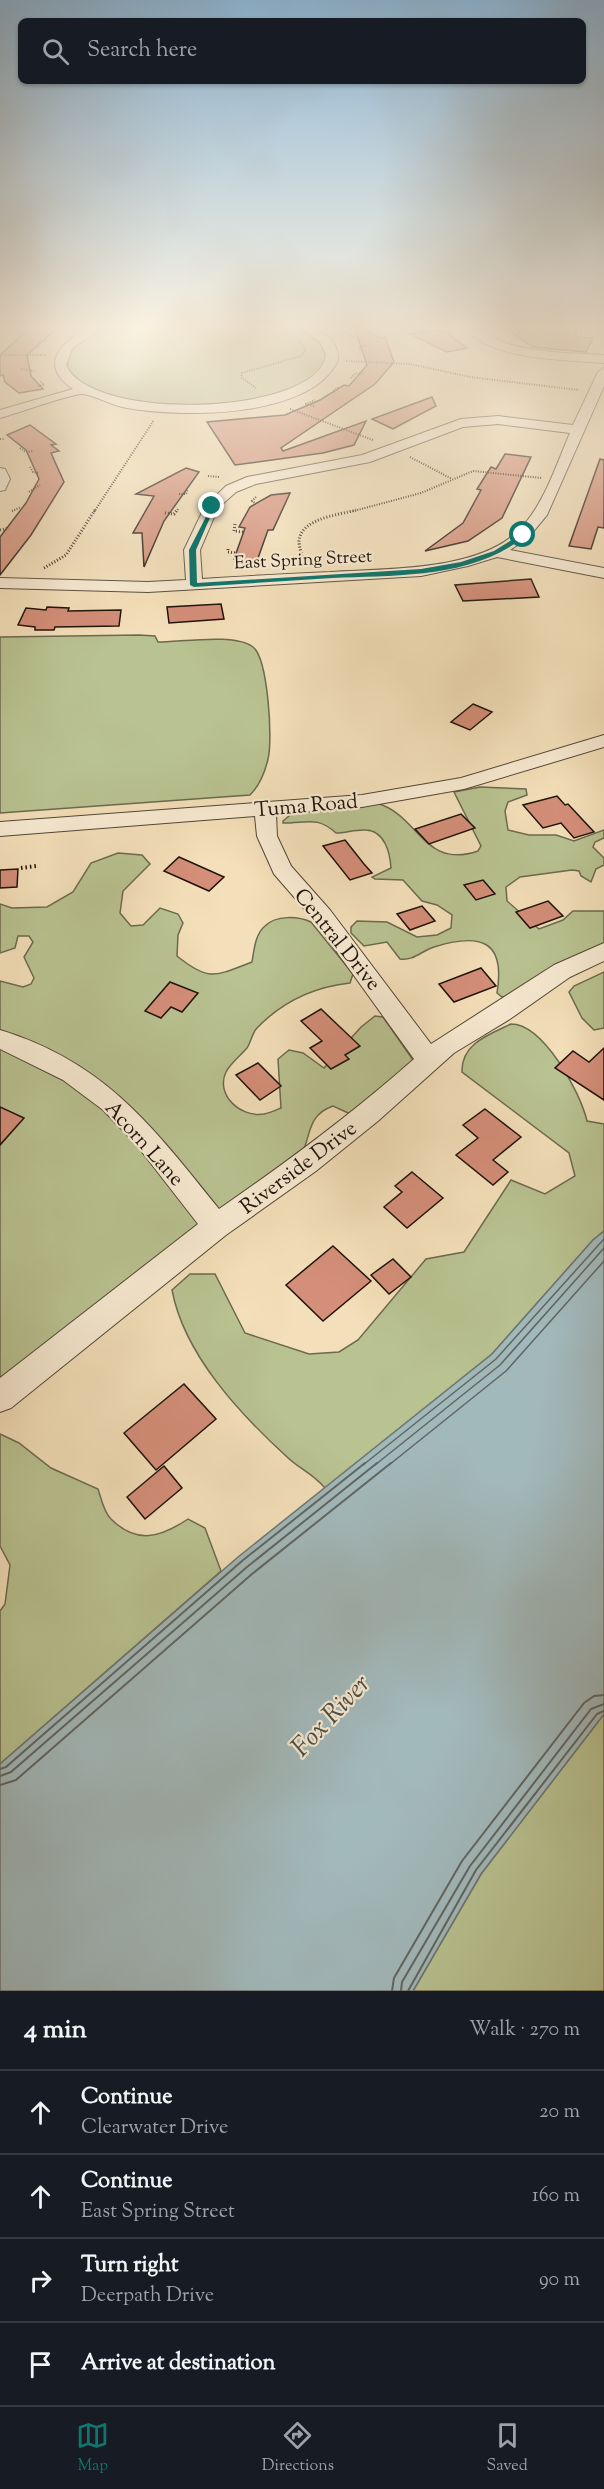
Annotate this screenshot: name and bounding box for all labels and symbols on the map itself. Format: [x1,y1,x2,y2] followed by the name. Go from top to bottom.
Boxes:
[198,492,224,518] route end
[509,521,535,547] route start
[233,544,373,578] street label: East Spring Street
[253,788,359,826] street label: Tuma Road
[286,883,387,998] street label: Central Drive
[97,1095,190,1194] street label: Acorn Lane
[234,1115,364,1223] street label: Riverside Drive
[283,1666,381,1767] water label: Fox River

